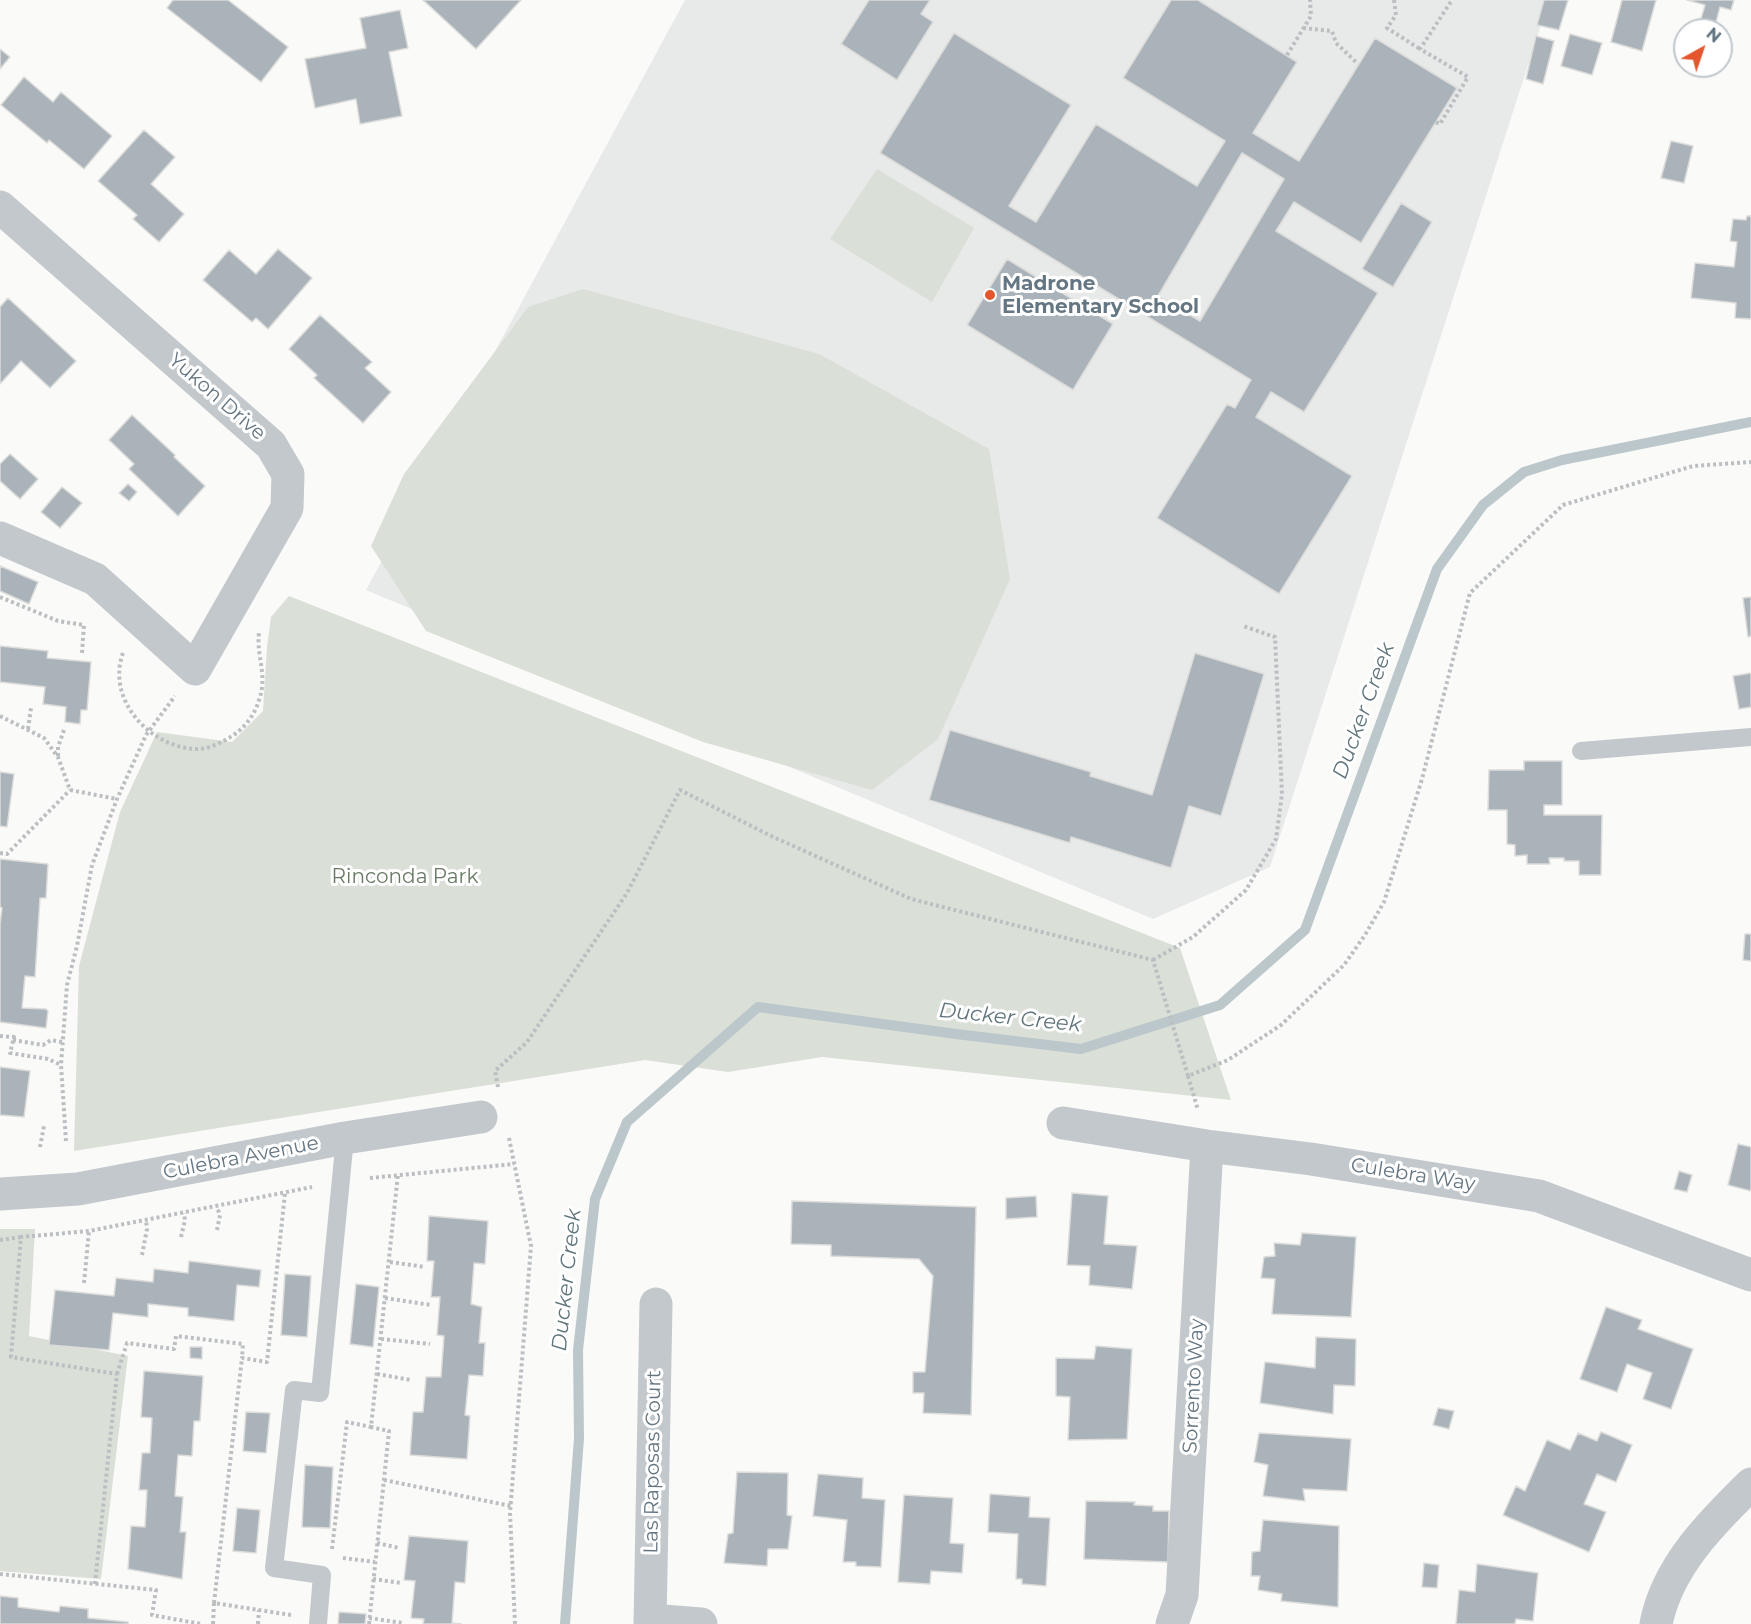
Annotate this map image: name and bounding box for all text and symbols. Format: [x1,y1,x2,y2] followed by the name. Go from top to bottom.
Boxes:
[1673,18,1733,78] north arrow
[1703,24,1725,47] text: N
[1002,272,1199,319] place label: Madrone Elementary School
[983,288,997,302] marker: Madrone Elementary School
[164,348,270,446] street label: Yukon Drive
[1328,640,1400,782] water label: Ducker Creek
[332,865,478,889] park label: Rinconda Park
[938,998,1082,1038] water label: Ducker Creek
[161,1131,321,1185] street label: Culebra Avenue
[1349,1153,1477,1197] street label: Culebra Way
[547,1208,587,1352] water label: Ducker Creek
[1178,1318,1210,1454] street label: Sorrento Way
[639,1370,667,1554] street label: Las Raposas Court

